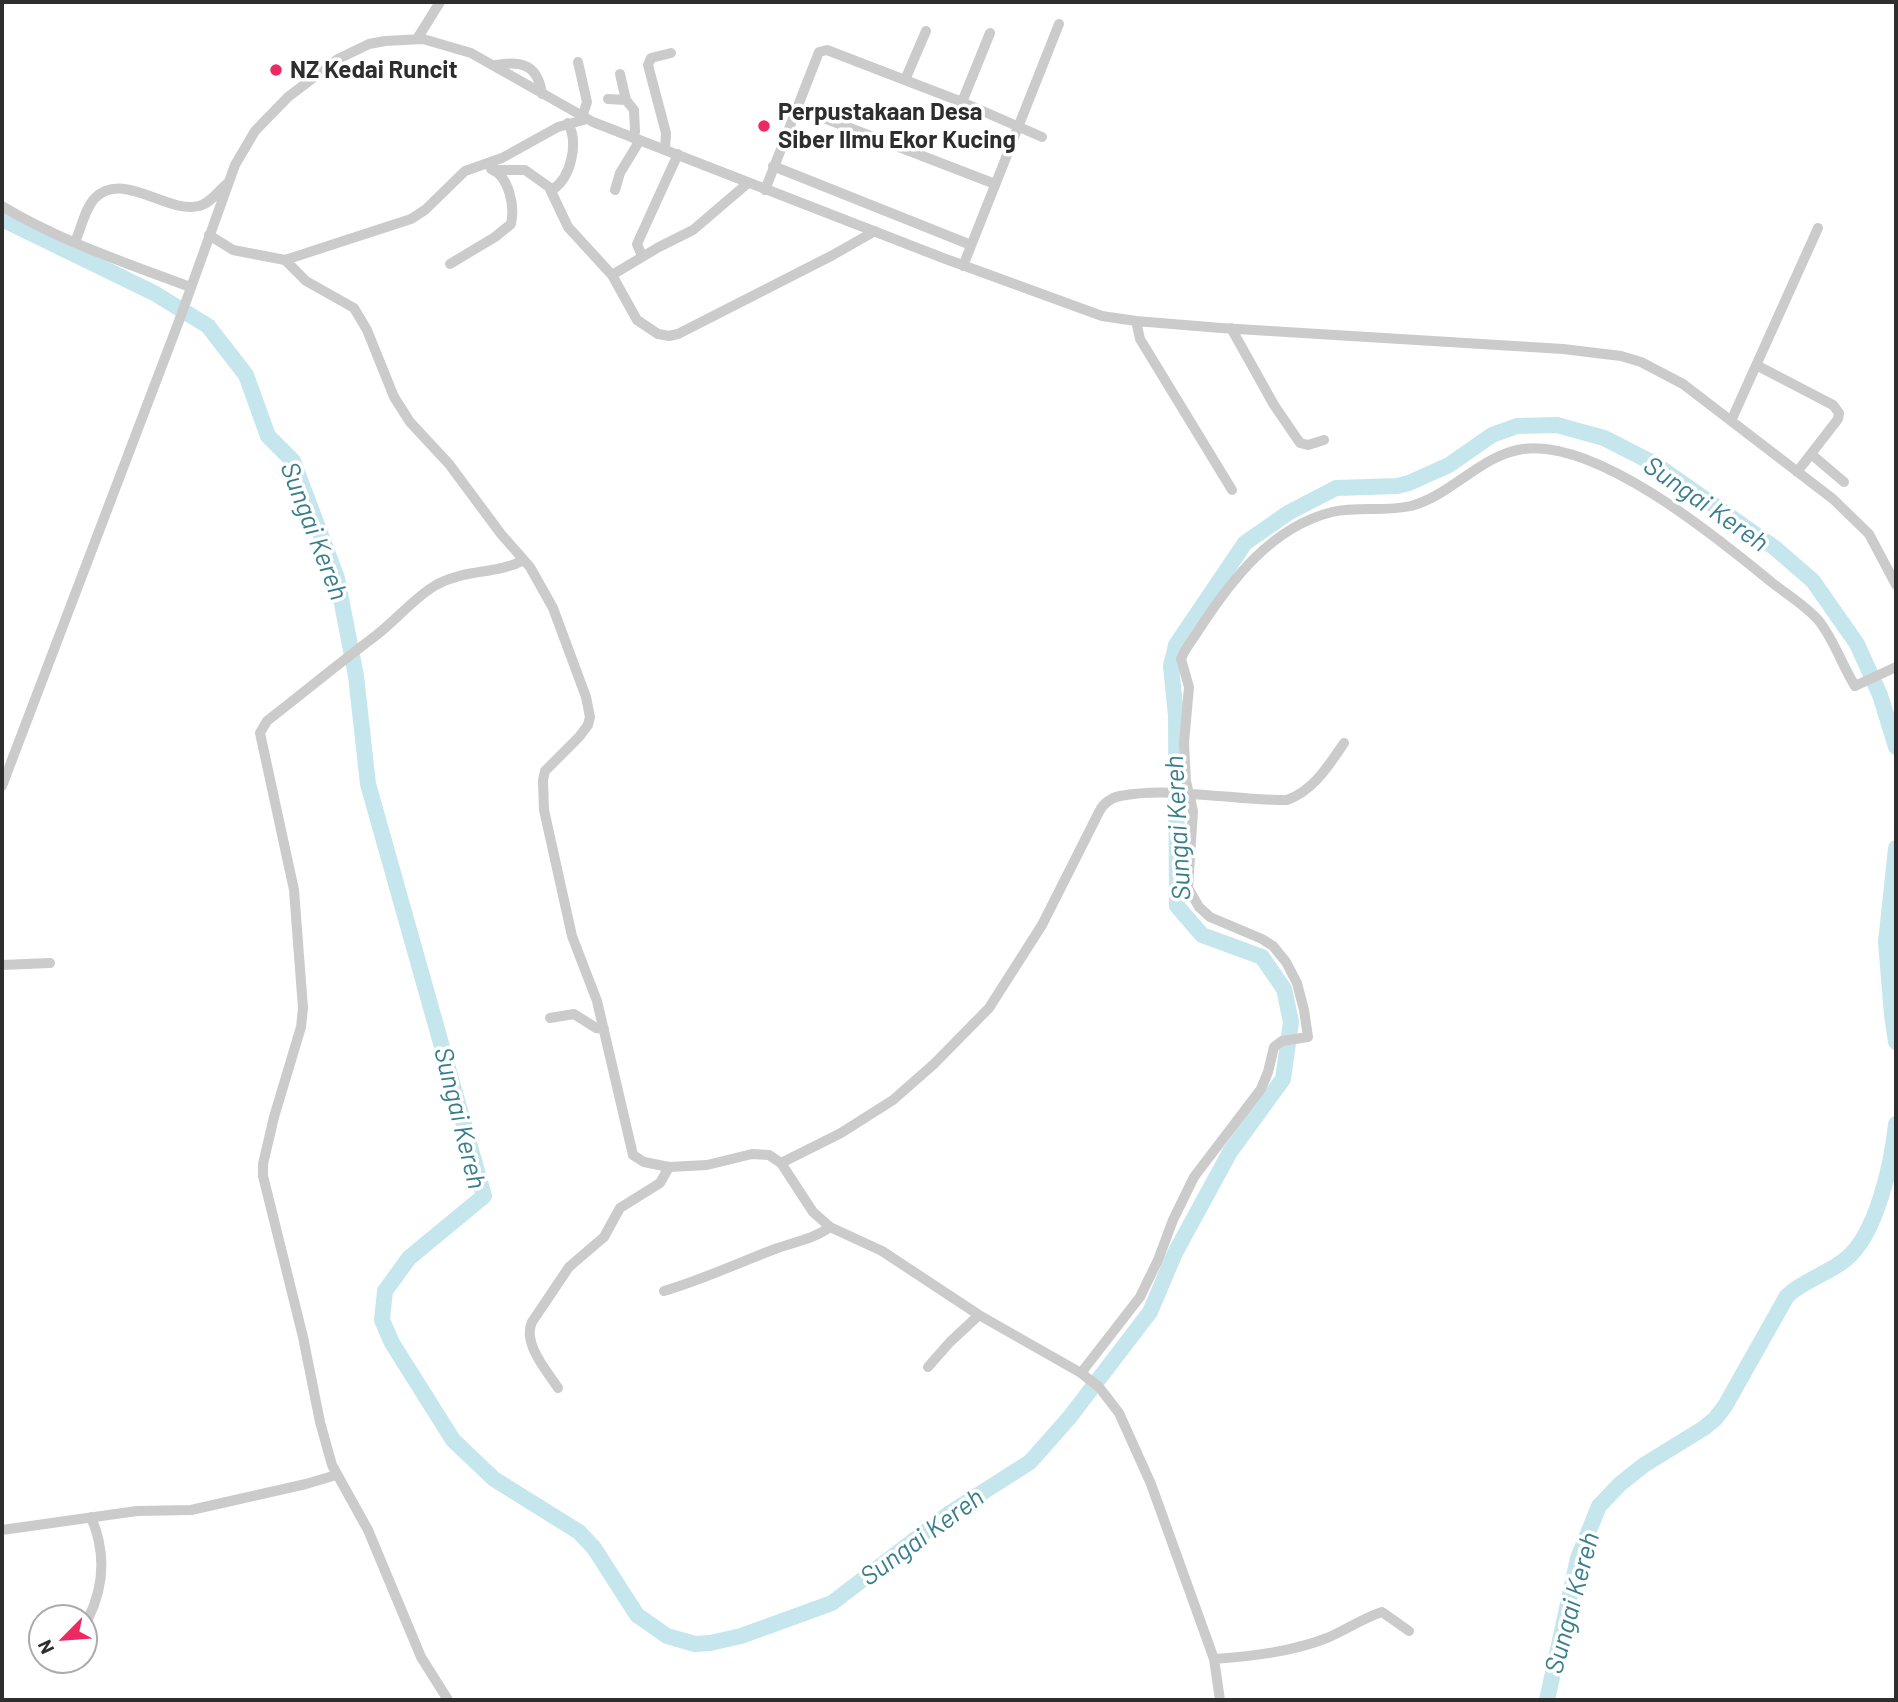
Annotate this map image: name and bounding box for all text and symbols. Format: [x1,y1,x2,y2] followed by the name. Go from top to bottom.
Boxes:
[290,56,458,84] place label: NZ Kedai Runcit
[268,62,284,78] marker: NZ Kedai Runcit
[778,98,1016,154] place label: Perpustakaan Desa Siber Ilmu Ekor Kucing
[756,118,772,134] marker: Perpustakaan Desa Siber Ilmu Ekor Kucing
[1638,450,1774,558] water label: Sungai Kereh
[273,458,355,604] water label: Sungai Kereh
[1159,755,1197,901] water label: Sungai Kereh
[427,1044,493,1192] water label: Sungai Kereh
[854,1482,990,1592] water label: Sungai Kereh
[1538,1529,1606,1677] water label: Sungai Kereh
[28,1604,98,1674] north arrow
[32,1637,58,1658] text: N

